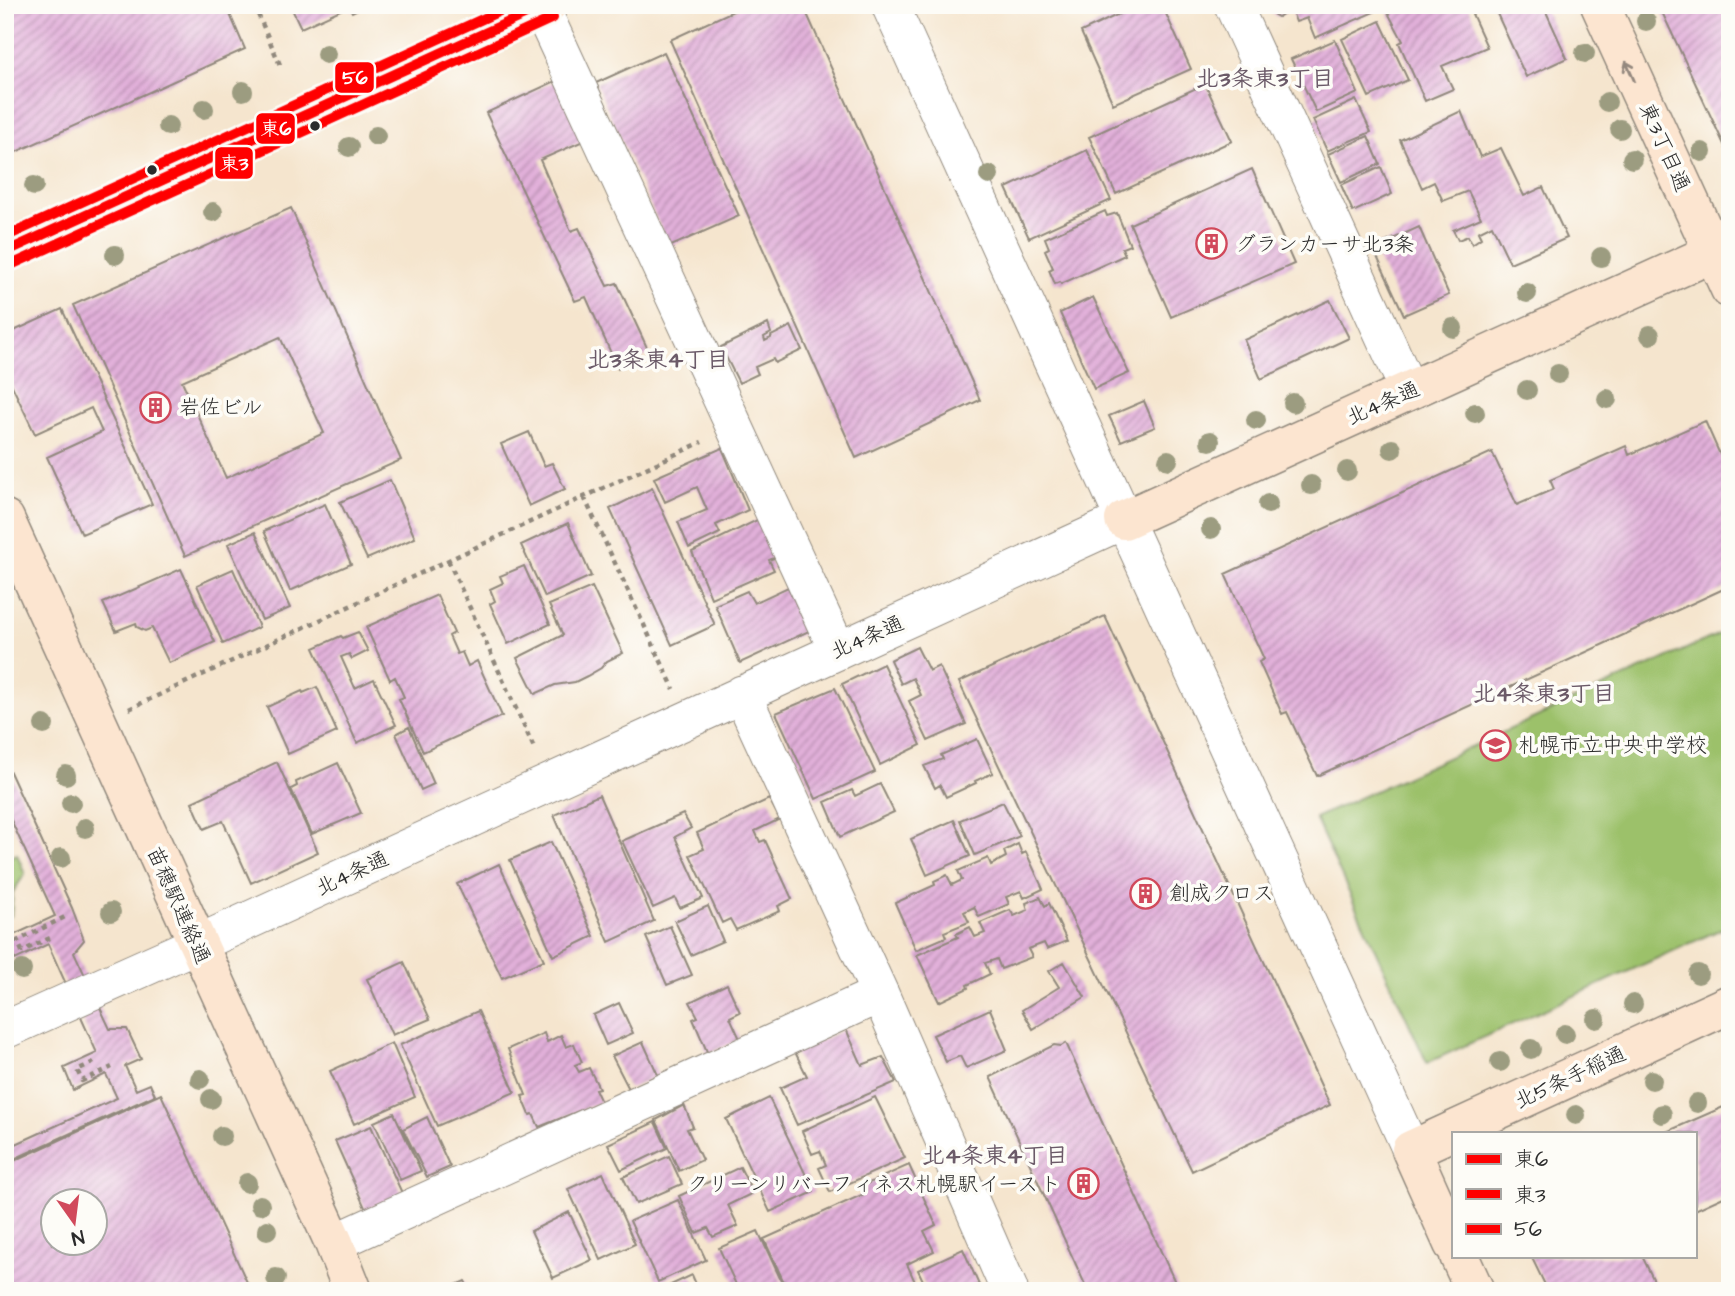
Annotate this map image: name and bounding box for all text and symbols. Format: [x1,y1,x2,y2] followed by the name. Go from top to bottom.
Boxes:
[334,61,375,94] line badge: 56
[1623,61,1636,82] one-way arrow
[1196,63,1334,95] district label: 北3条東3丁目
[342,65,368,92] text: 56
[1632,98,1697,196] street label: 東3丁目通
[255,112,296,145] line badge: 東6
[261,116,292,143] text: 東6
[308,119,322,133] unlabelled marker
[214,146,254,180] line badge: 東3
[220,151,249,178] text: 東3
[145,163,159,177] unlabelled marker
[1195,227,1229,261] building icon: グランカーサ北3条
[1235,230,1415,259] place label: グランカーサ北3条
[587,344,729,376] district label: 北3条東4丁目
[1342,374,1424,432] street label: 北4条通
[139,390,173,424] building icon: 岩佐ビル
[179,393,263,422] place label: 岩佐ビル
[826,608,908,666] street label: 北4条通
[1473,678,1615,710] district label: 北4条東3丁目
[1478,728,1512,762] school or university icon: 札幌市立中央中学校
[1518,731,1707,760] place label: 札幌市立中央中学校
[140,842,217,969] street label: 苗穂駅連絡通
[311,844,393,903] street label: 北4条通
[1129,876,1163,910] building icon: 創成クロス
[1169,879,1274,908] place label: 創成クロス
[1510,1039,1631,1116] street label: 北5条手稲通
[1452,1132,1696,1258] legend
[922,1140,1068,1172] district label: 北4条東4丁目
[1514,1145,1548,1174] text: 東6
[1067,1167,1101,1201] building icon: クリーンリバーフィネス札幌駅イースト
[687,1170,1061,1199] place label: クリーンリバーフィネス札幌駅イースト
[1514,1181,1546,1210] text: 東3
[38,1188,108,1258] north arrow
[1514,1215,1542,1244] text: 56
[69,1222,87,1252] text: N

